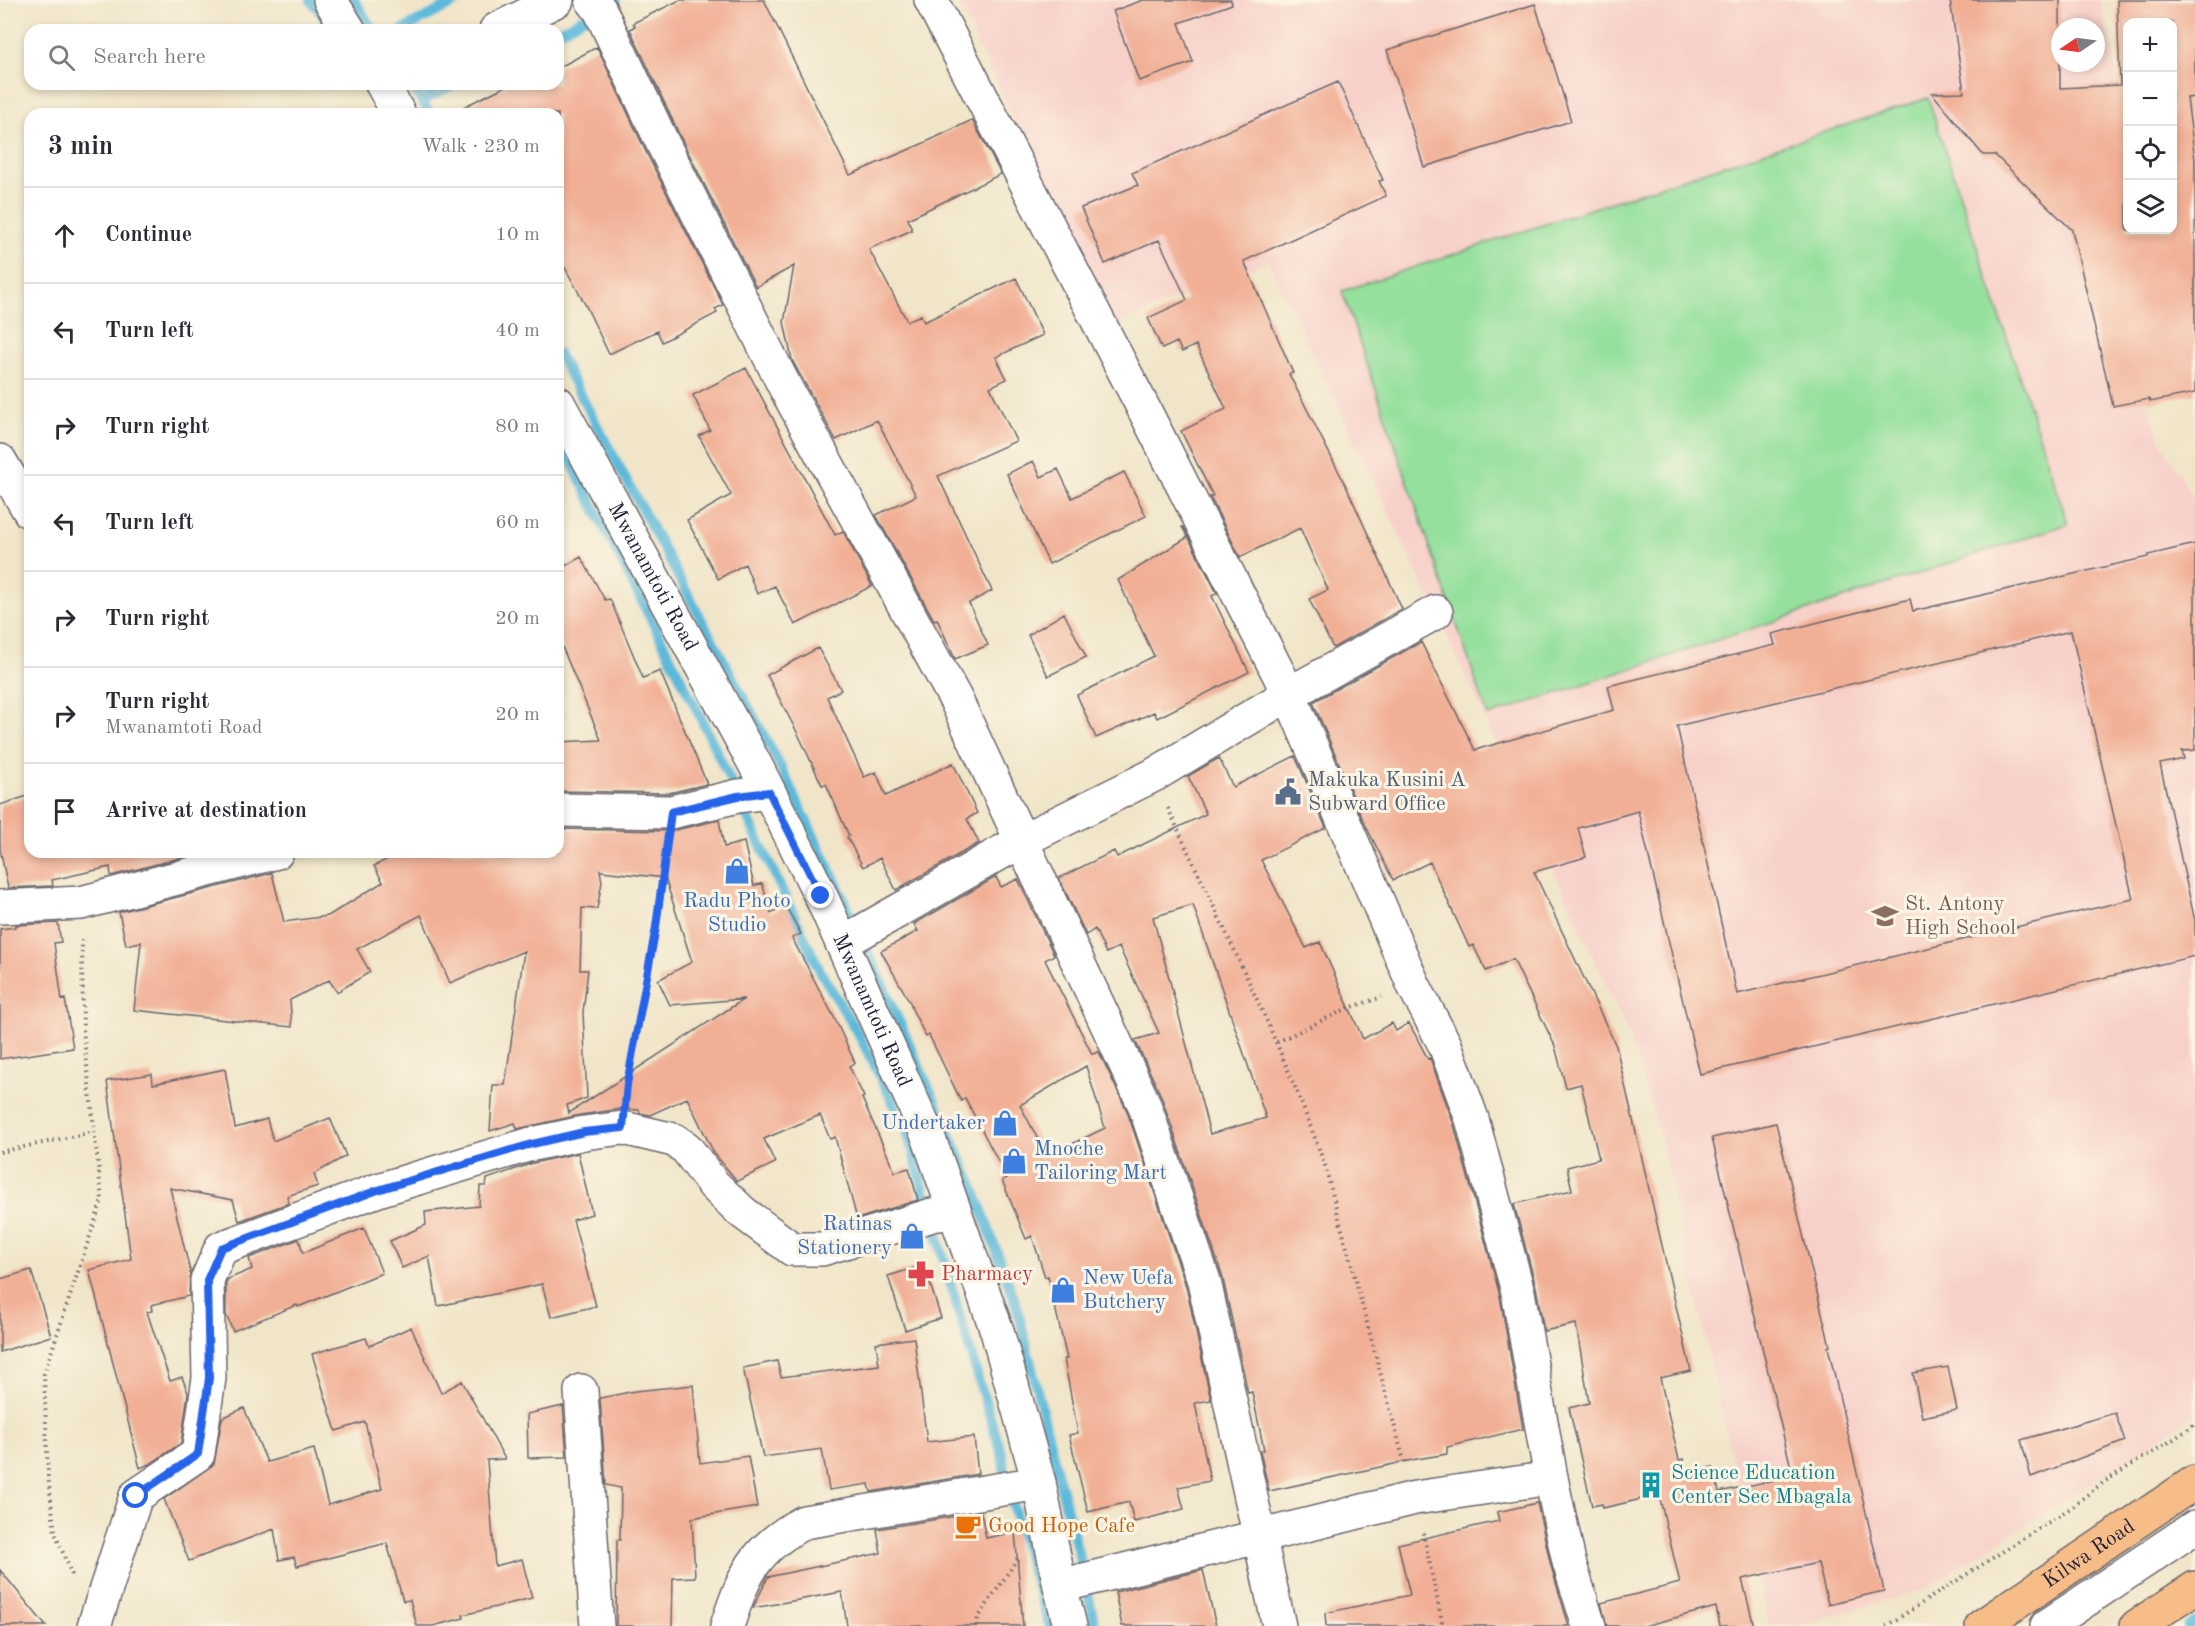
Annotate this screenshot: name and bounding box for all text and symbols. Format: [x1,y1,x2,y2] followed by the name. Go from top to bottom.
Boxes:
[2051,18,2105,72] north arrow
[2123,18,2177,234] map controls
[2123,18,2177,72] button: +
[24,24,564,90] search box
[45,41,78,74] icon: search
[93,46,206,68] text: Search here
[2123,72,2177,126] button: −
[2123,126,2177,180] button: locate
[48,134,113,160] text: 3 min
[421,137,540,157] text: Walk · 230 m
[2123,180,2177,234] button: layers
[48,219,81,252] icon: ahead
[105,224,192,246] text: Continue
[495,225,540,245] text: 10 m
[48,315,81,348] icon: left
[105,320,194,342] text: Turn left
[495,321,540,341] text: 40 m
[48,411,81,444] icon: right
[105,416,209,438] text: Turn right
[495,417,540,437] text: 80 m
[604,499,702,655] street label: Mwanamtoti Road
[48,507,81,540] icon: left
[105,512,194,534] text: Turn left
[495,513,540,533] text: 60 m
[48,603,81,636] icon: right
[105,608,209,630] text: Turn right
[495,609,540,629] text: 20 m
[105,691,209,713] text: Turn right
[48,699,81,732] icon: right
[495,705,540,725] text: 20 m
[105,718,263,738] text: Mwanamtoti Road
[1308,770,1466,815] place label: Makuka Kusini A Subward Office
[1273,777,1303,807] public building icon: Makuka Kusini A Subward Office
[48,795,81,828] icon: arrive
[105,800,307,822] text: Arrive at destination
[722,856,752,886] shop icon: Radu Photo Studio
[807,882,833,908] route end
[683,891,791,936] place label: Radu Photo Studio
[1905,894,2016,939] place label: St. Antony High School
[1870,901,1900,931] school or university icon: St. Antony High School
[829,930,915,1090] street label: Mwanamtoti Road
[990,1108,1020,1138] shop icon: Undertaker
[881,1113,985,1134] place label: Undertaker
[1034,1139,1167,1184] place label: Mnoche Tailoring Mart
[999,1146,1029,1176] shop icon: Mnoche Tailoring Mart
[797,1214,892,1259] place label: Ratinas Stationery
[897,1221,927,1251] shop icon: Ratinas Stationery
[906,1259,936,1289] pharmacy icon: Pharmacy
[941,1264,1033,1285] place label: Pharmacy
[1083,1268,1173,1313] place label: New Uefa Butchery
[1048,1275,1078,1305] shop icon: New Uefa Butchery
[1671,1463,1852,1508] place label: Science Education Center Sec Mbagala
[1636,1470,1666,1500] building icon: Science Education Center Sec Mbagala
[122,1482,148,1508] route start
[953,1511,983,1541] cafe icon: Good Hope Cafe
[2039,1515,2139,1592] street label: Kilwa Road
[988,1516,1135,1537] place label: Good Hope Cafe

